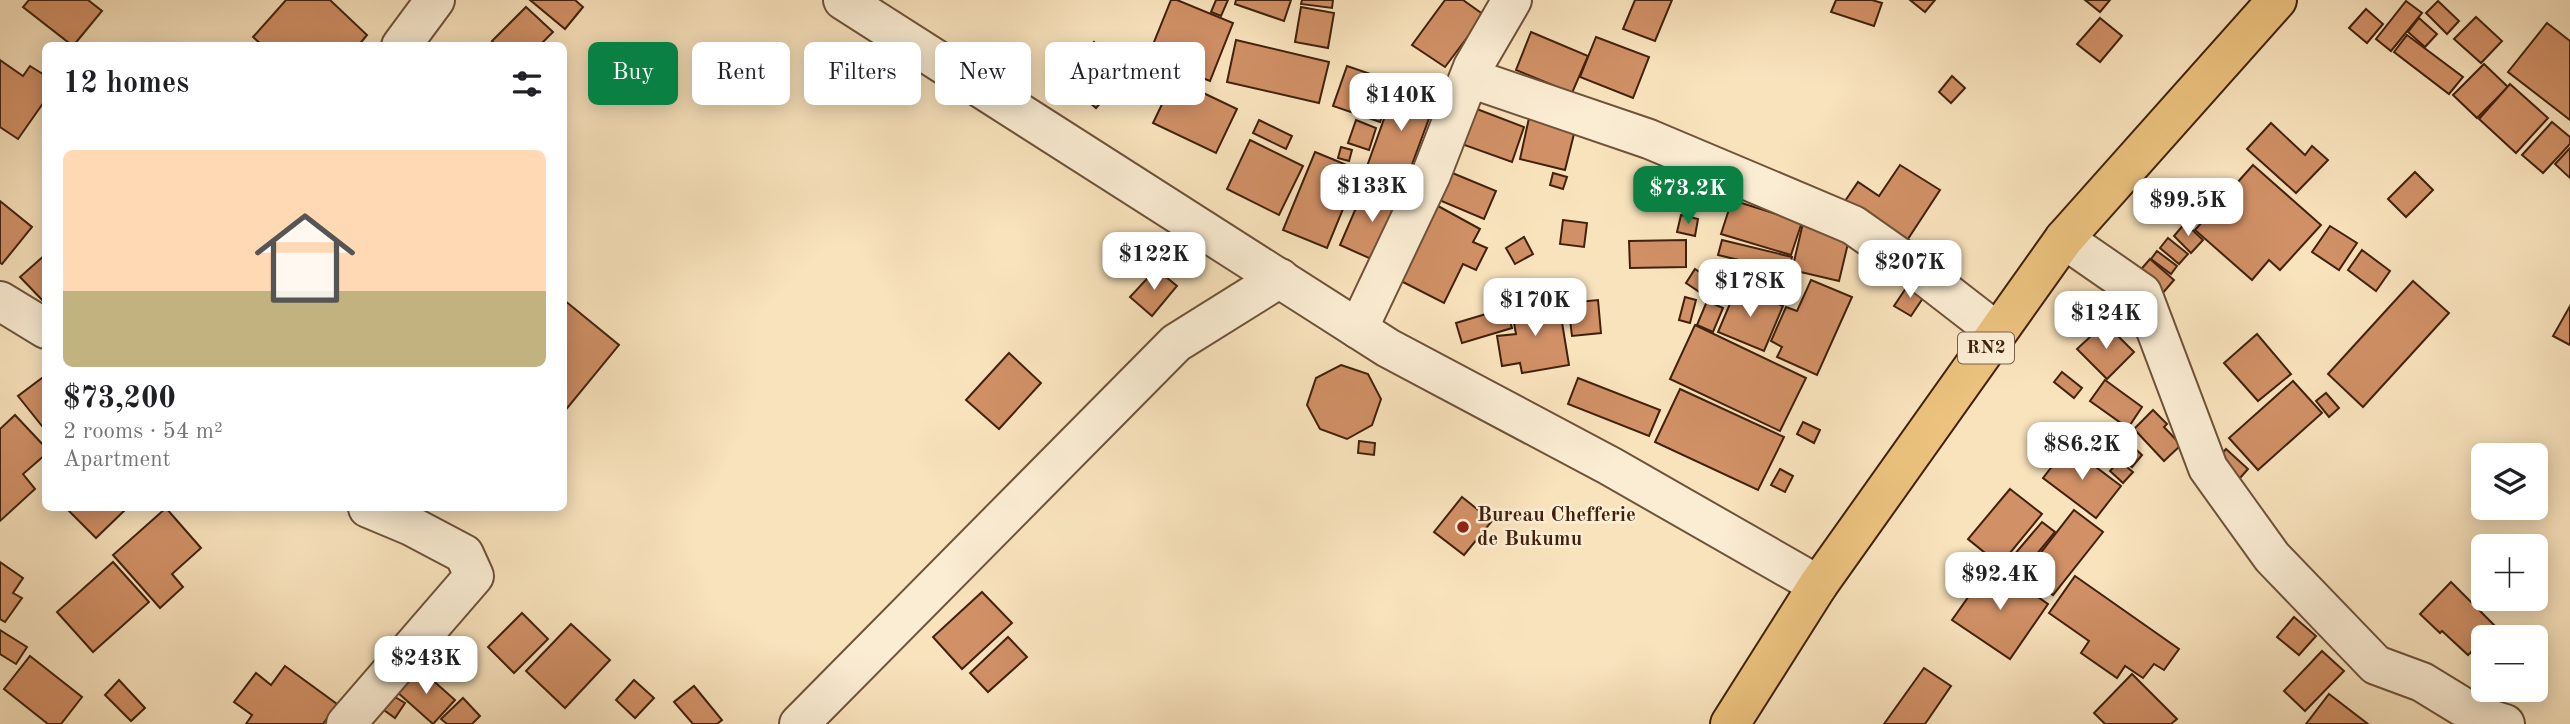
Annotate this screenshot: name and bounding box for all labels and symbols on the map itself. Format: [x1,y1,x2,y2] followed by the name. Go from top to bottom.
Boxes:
[1352,74,1450,133] pin: $140K
[1323,164,1421,224] pin: $133K
[1631,166,1745,226] pin: $73.2K
[2131,178,2245,238] pin: $99.5K
[1105,232,1203,292] pin: $122K
[1861,240,1959,300] pin: $207K
[1701,260,1799,319] pin: $178K
[1486,278,1584,338] pin: $170K
[2057,292,2155,351] pin: $124K
[1958,332,2014,364] road number: RN2
[2025,422,2139,482] pin: $86.2K
[1477,505,1636,550] place label: Bureau Chefferie de Bukumu
[1455,519,1471,535] marker: Bureau Chefferie de Bukumu
[1943,552,2057,612] pin: $92.4K
[377,636,475,696] pin: $243K

